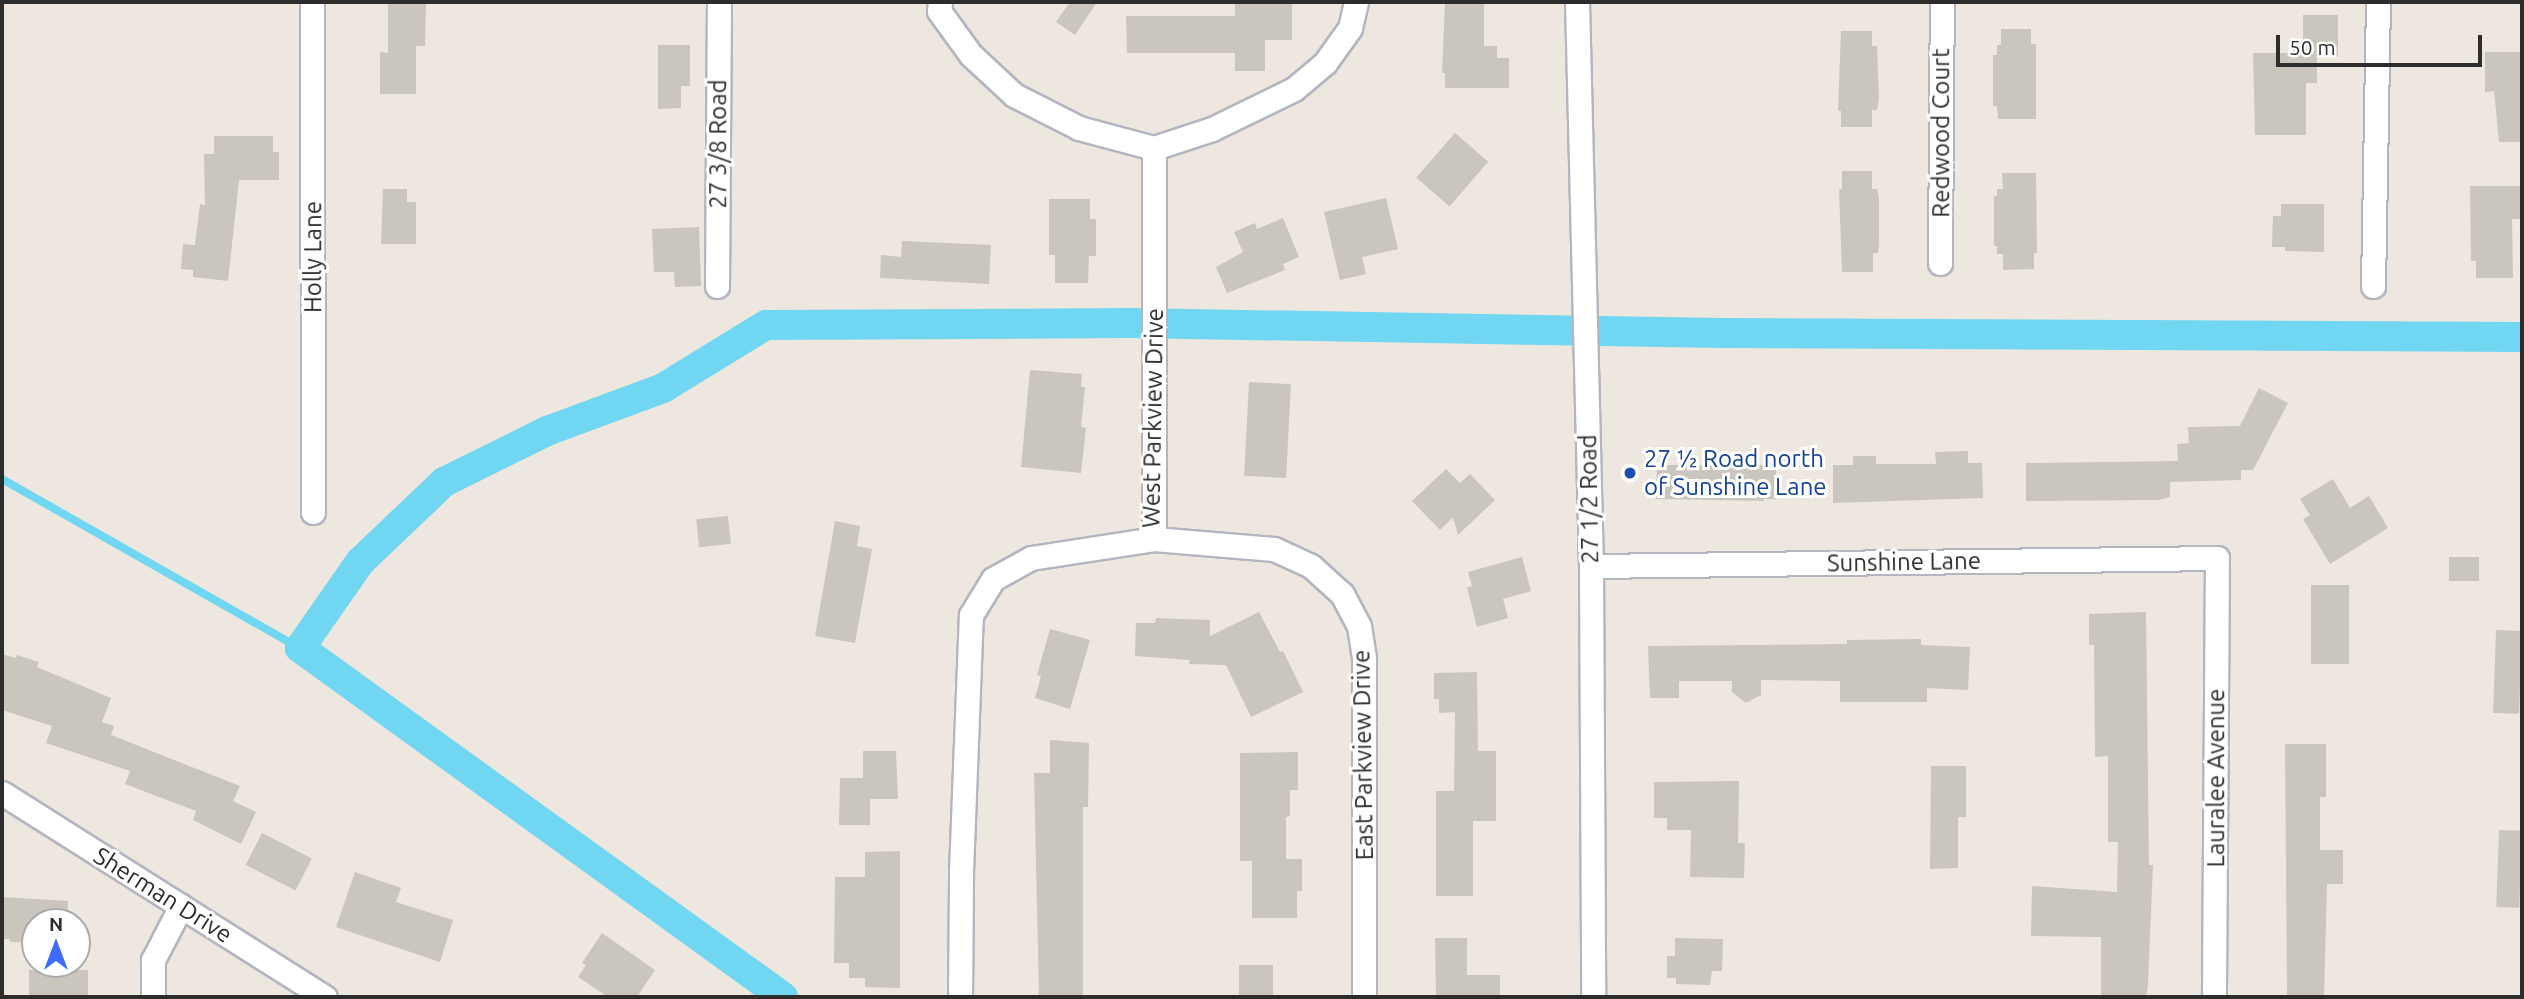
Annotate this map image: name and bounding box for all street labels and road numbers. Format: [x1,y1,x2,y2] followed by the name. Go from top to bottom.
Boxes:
[1927,48,1955,218] street label: Redwood Court
[704,79,732,209] street label: 27 3/8 Road
[299,201,327,313] street label: Holly Lane
[1137,308,1169,528] street label: West Parkview Drive
[1573,434,1605,564] street label: 27 1/2 Road
[1827,546,1981,578] street label: Sunshine Lane
[1347,650,1379,860] street label: East Parkview Drive
[2202,689,2230,867] street label: Lauralee Avenue
[89,841,237,949] street label: Sherman Drive

